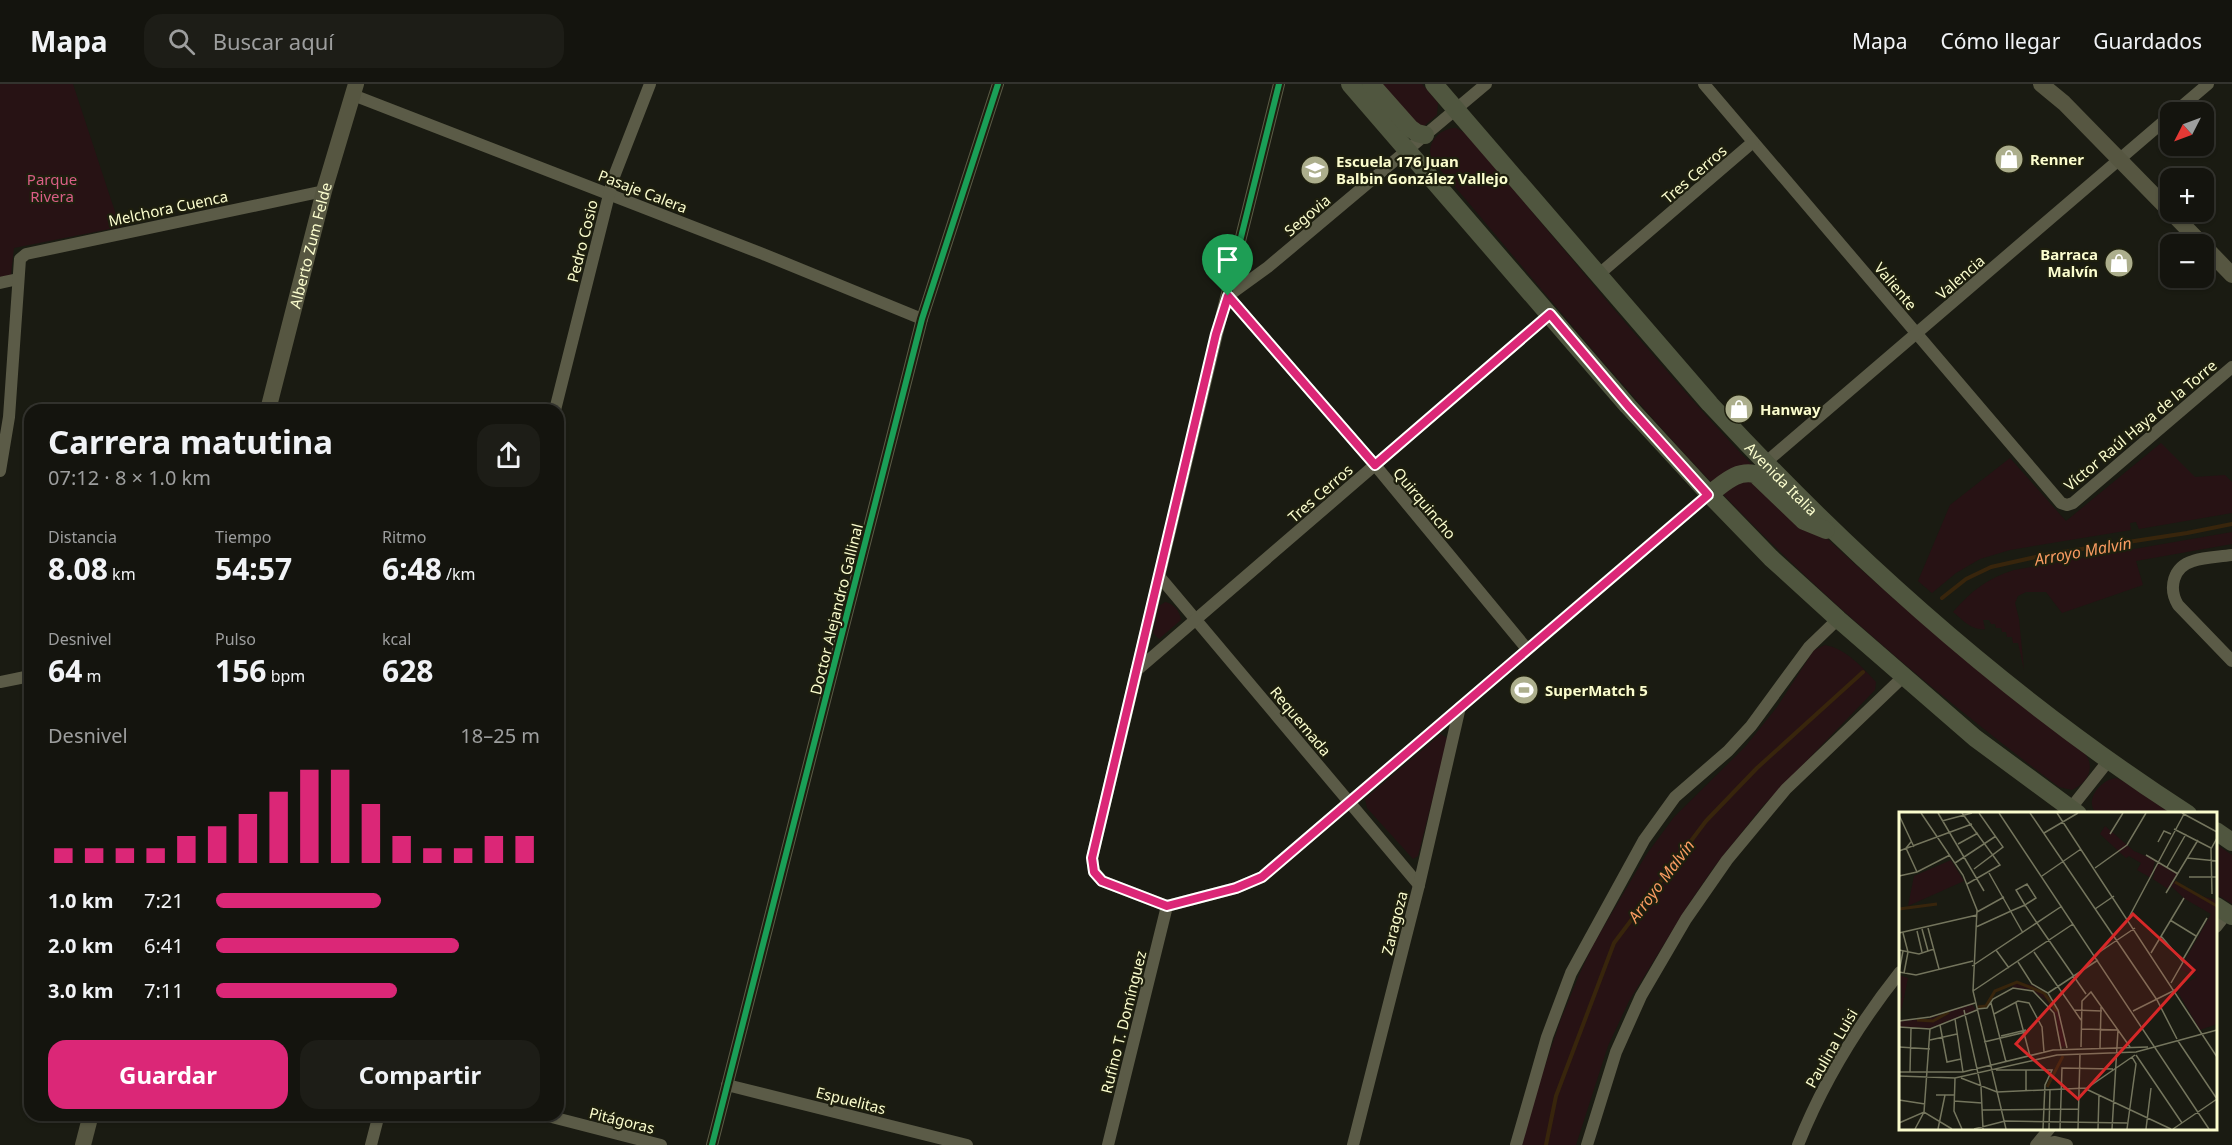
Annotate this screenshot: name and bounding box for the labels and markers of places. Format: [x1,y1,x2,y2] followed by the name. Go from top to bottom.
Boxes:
[1993,143,2025,175] shop icon: Renner
[2030,149,2084,169] place label: Renner
[1336,151,1508,188] place label: Escuela 176 Juan Balbin González Vallejo
[1299,154,1331,186] school or university icon: Escuela 176 Juan Balbin González Vallejo
[1202,234,1253,296] pin
[2040,244,2098,281] place label: Barraca Malvín
[2103,247,2135,279] shop icon: Barraca Malvín
[1723,393,1755,425] shop icon: Hanway
[1760,399,1821,419] place label: Hanway
[1508,674,1540,706] sports icon: SuperMatch 5
[1545,680,1648,700] place label: SuperMatch 5

